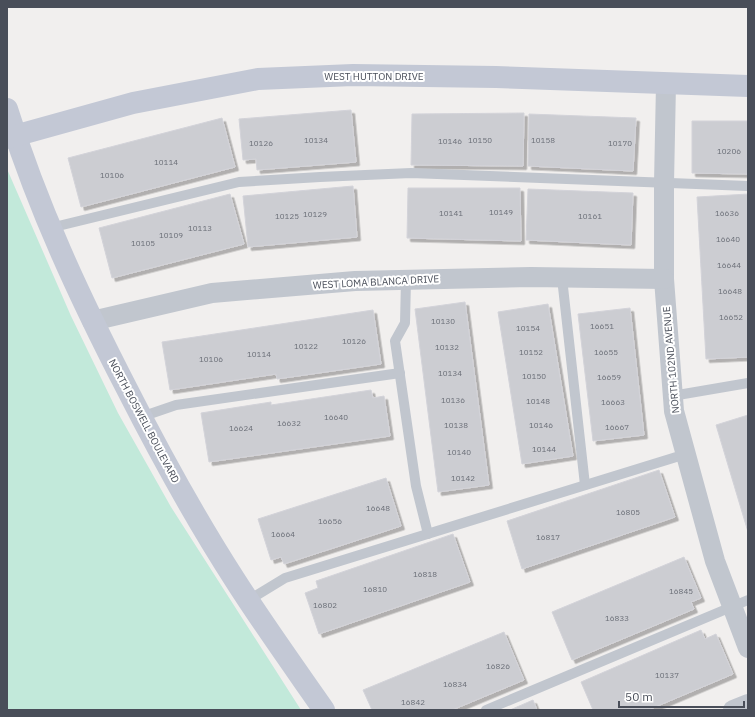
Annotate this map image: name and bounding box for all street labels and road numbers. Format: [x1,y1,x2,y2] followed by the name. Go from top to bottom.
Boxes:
[324,70,424,83] street label: WEST HUTTON DRIVE
[313,272,440,292] street label: WEST LOMA BLANCA DRIVE
[660,306,682,414] street label: NORTH 102ND AVENUE
[106,357,182,485] street label: NORTH BOSWELL BOULEVARD

